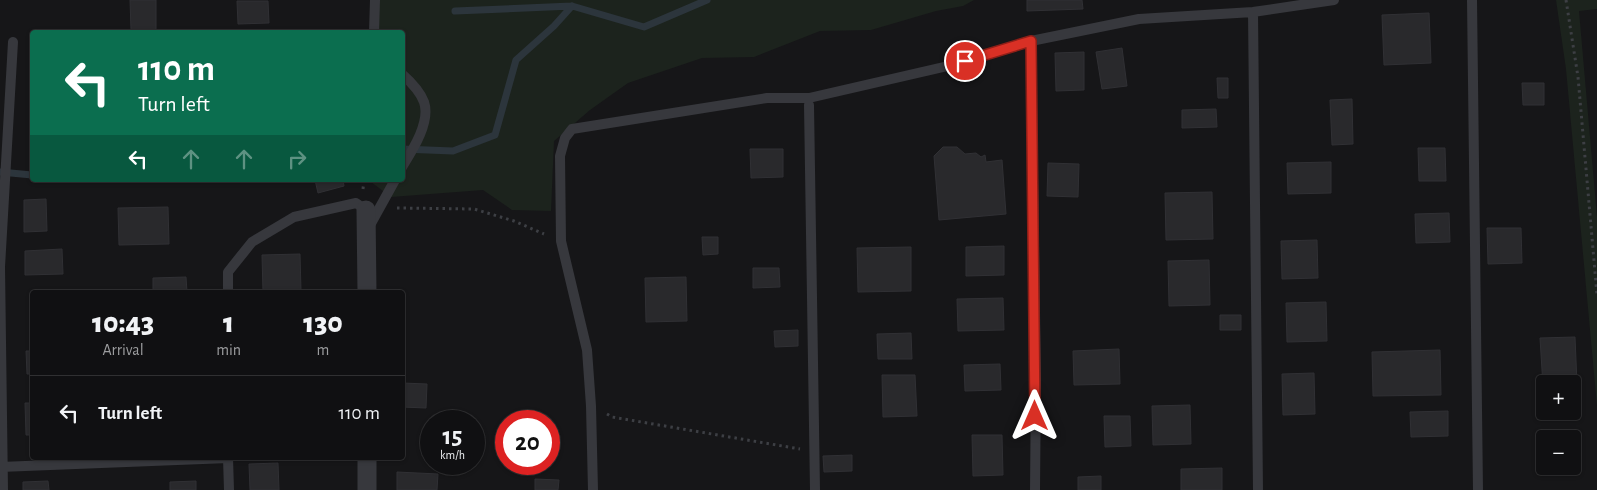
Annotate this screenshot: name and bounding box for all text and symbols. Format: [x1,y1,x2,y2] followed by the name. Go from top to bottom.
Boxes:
[944,40,986,82] pin
[951,47,979,75] icon: arrive
[55,50,120,115] icon: left
[138,52,215,87] text: 110 m
[138,93,210,115] text: Turn left
[124,145,152,173] icon: left
[177,145,205,173] icon: ahead
[230,145,258,173] icon: ahead
[283,145,311,173] icon: right
[92,308,154,338] text: 10:43
[223,308,234,338] text: 1
[303,308,343,338] text: 130
[103,342,144,358] text: Arrival
[216,342,241,358] text: min
[317,342,329,358] text: m
[1536,375,1581,475] map controls
[1536,375,1581,420] button: +
[1008,389,1060,441] position arrow
[55,399,83,427] icon: left
[98,404,162,423] text: Turn left
[339,404,380,423] text: 110 m
[495,410,560,475] speed limit sign: 20
[443,424,462,449] text: 15
[1536,430,1581,475] button: −
[440,449,465,461] text: km/h

